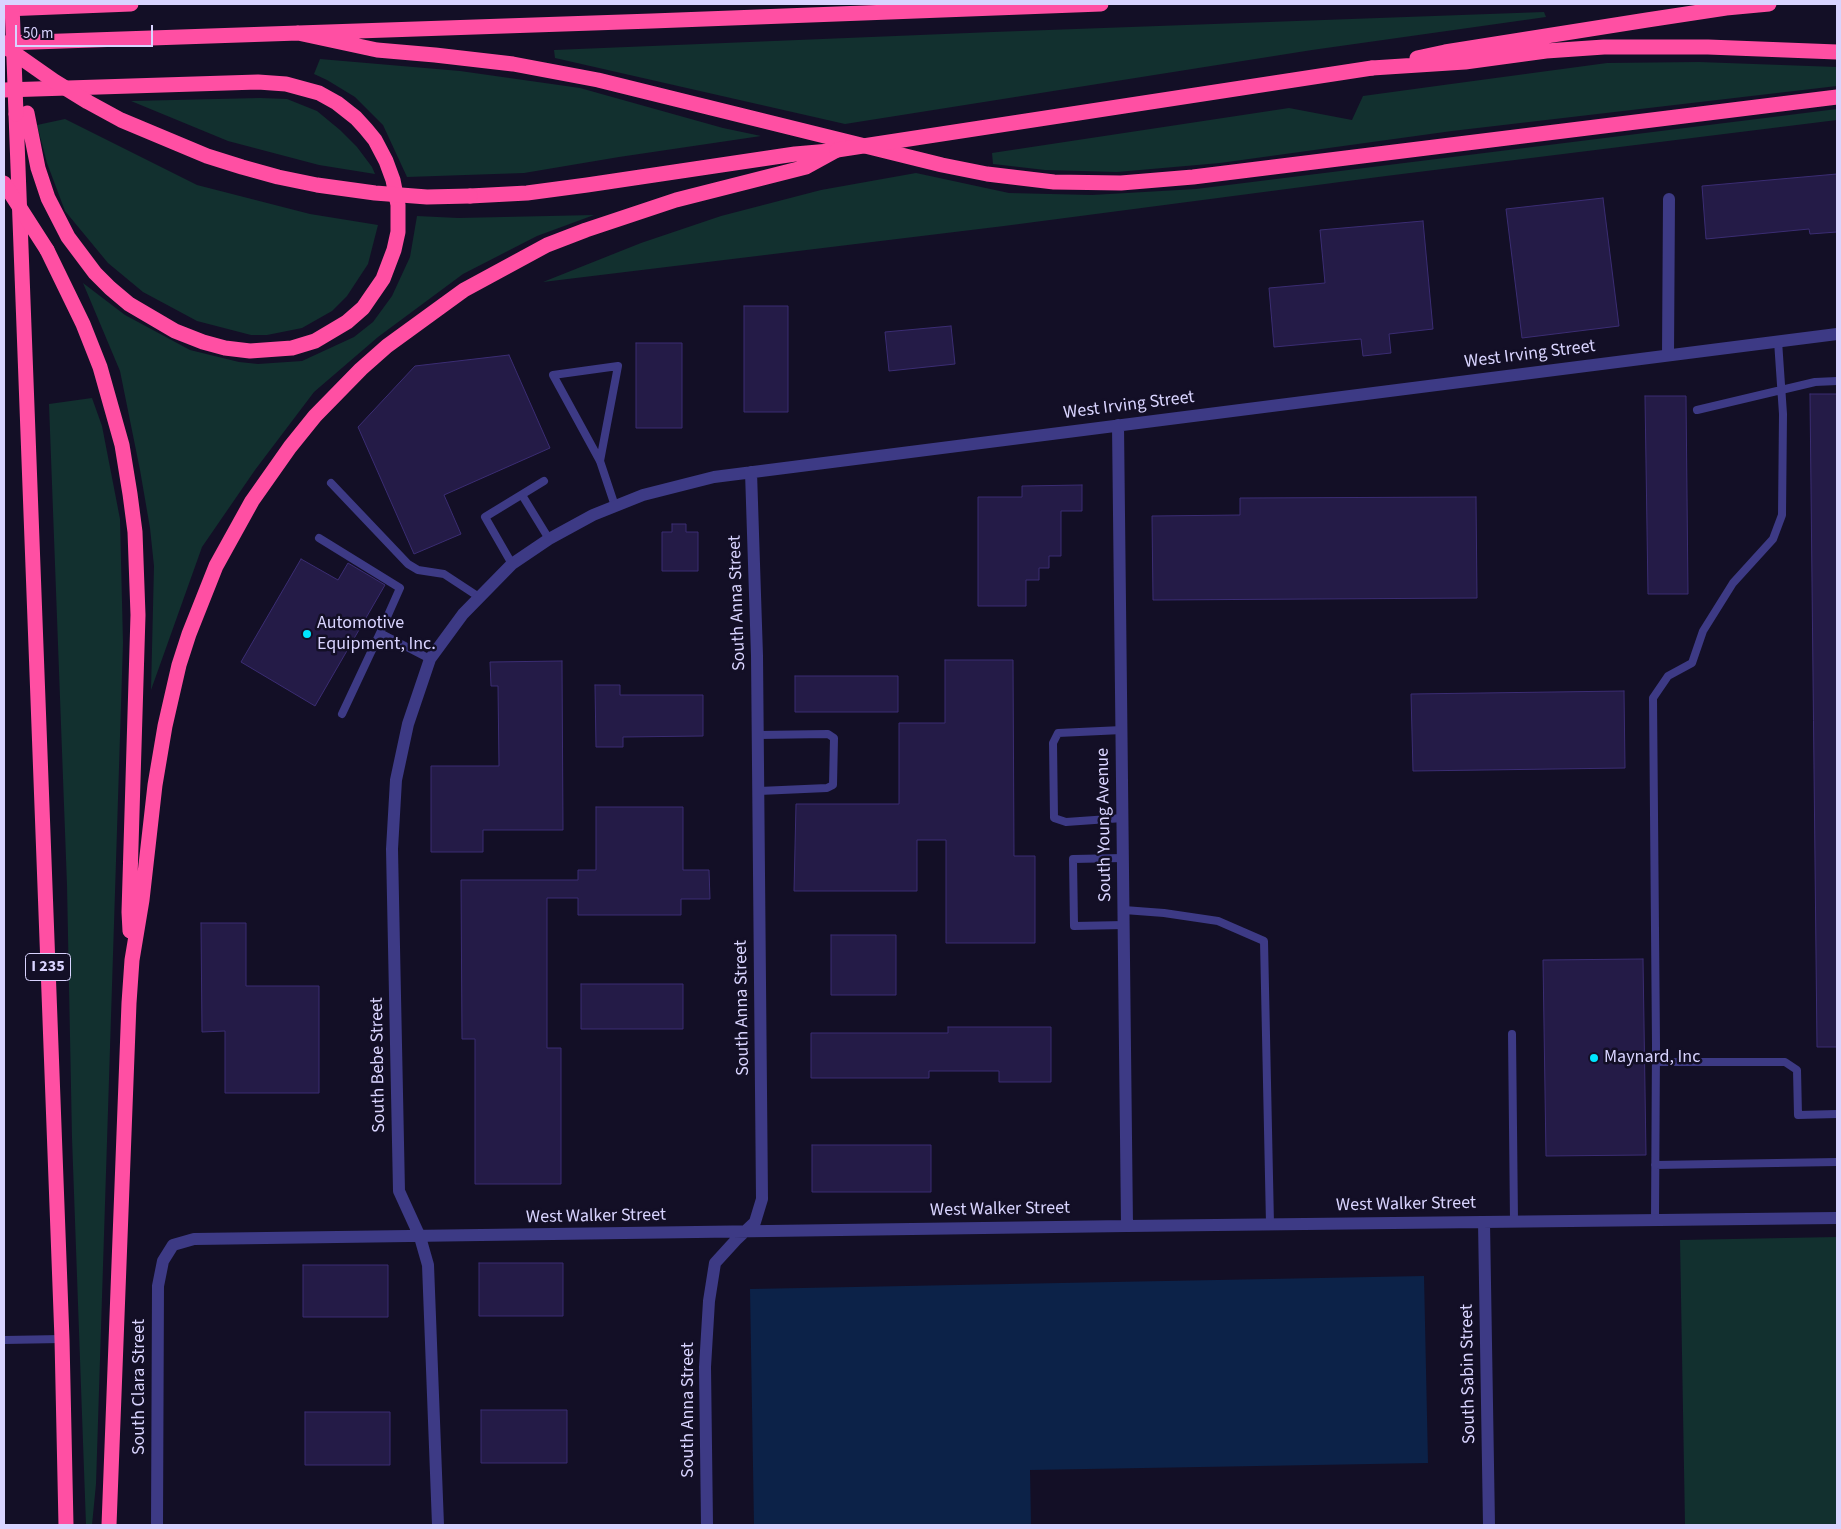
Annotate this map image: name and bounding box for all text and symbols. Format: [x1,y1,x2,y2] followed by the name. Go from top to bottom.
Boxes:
[18,15,155,47] scale bar
[23,23,53,44] text: 50 m
[1463,336,1597,374] street label: West Irving Street
[1062,387,1196,425] street label: West Irving Street
[725,535,751,671] street label: South Anna Street
[317,613,436,656] place label: Automotive Equipment, Inc.
[301,628,313,640] marker: Automotive Equipment, Inc.
[1093,748,1117,902] street label: South Young Avenue
[731,940,755,1076] street label: South Anna Street
[26,954,70,980] road number: I 235
[367,997,391,1133] street label: South Bebe Street
[1604,1047,1700,1069] place label: Maynard, Inc
[1588,1052,1600,1064] marker: Maynard, Inc
[1336,1193,1476,1217] street label: West Walker Street
[930,1198,1070,1222] street label: West Walker Street
[526,1205,666,1229] street label: West Walker Street
[1457,1304,1481,1444] street label: South Sabin Street
[129,1319,151,1455] street label: South Clara Street
[678,1342,700,1478] street label: South Anna Street

